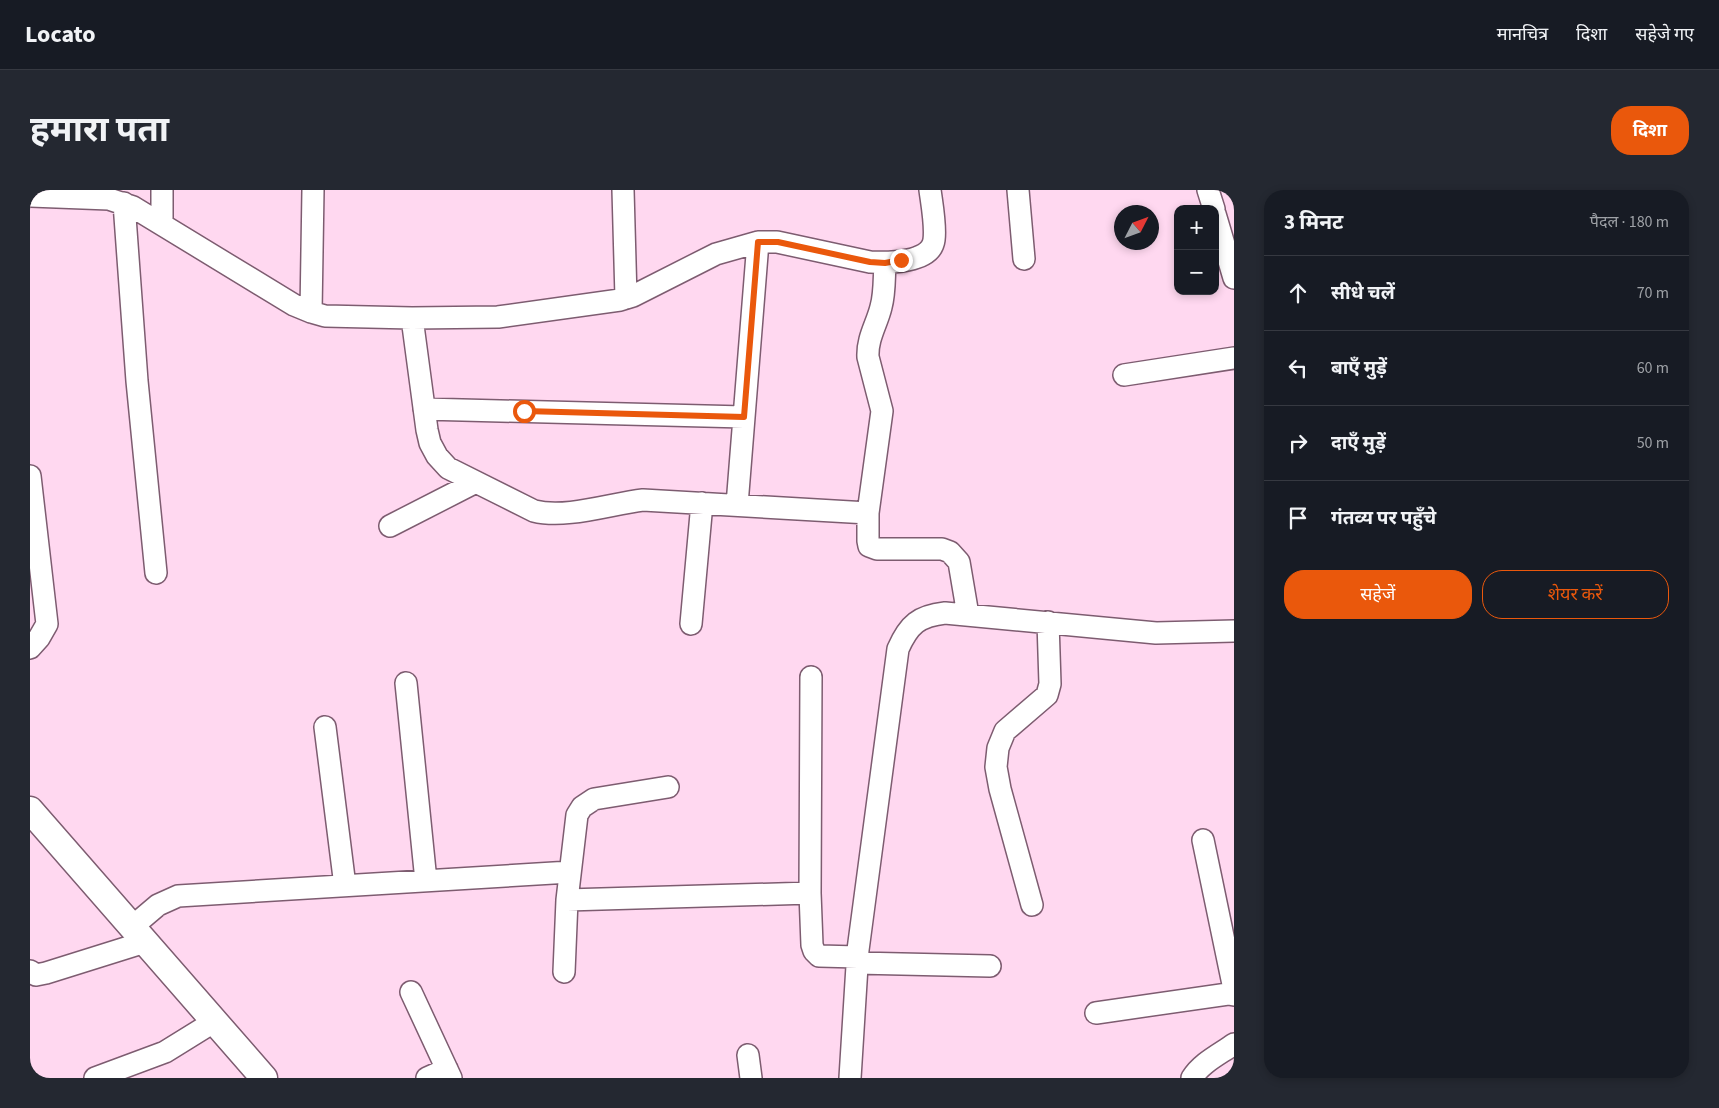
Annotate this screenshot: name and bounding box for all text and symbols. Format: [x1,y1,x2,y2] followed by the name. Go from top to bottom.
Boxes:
[25,17,96,52] text: Locato
[1497,22,1548,47] text: मानचित्र
[1576,22,1607,47] text: दिशा
[1635,22,1694,47] text: सहेजे गए
[30,105,169,155] text: हमारा पता
[1611,106,1689,155] button: दिशा
[1114,205,1159,250] north arrow
[1174,205,1219,295] map controls
[1174,205,1219,250] button: +
[1284,207,1343,237] text: 3 मिनट
[1590,211,1669,233] text: पैदल · 180 m
[890,249,913,272] route end
[1174,250,1219,295] button: −
[1284,279,1312,307] icon: ahead
[1331,280,1395,307] text: सीधे चलें
[1637,282,1669,304] text: 70 m
[1284,354,1312,382] icon: left
[1331,355,1387,382] text: बाएँ मुड़ें
[1637,357,1669,379] text: 60 m
[513,400,536,423] route start
[1284,429,1312,457] icon: right
[1331,430,1386,457] text: दाएँ मुड़ें
[1637,432,1669,454] text: 50 m
[1284,504,1312,532] icon: arrive
[1331,505,1436,532] text: गंतव्य पर पहुँचे
[1284,570,1472,619] button: सहेजें
[1482,570,1669,619] button: शेयर करें

